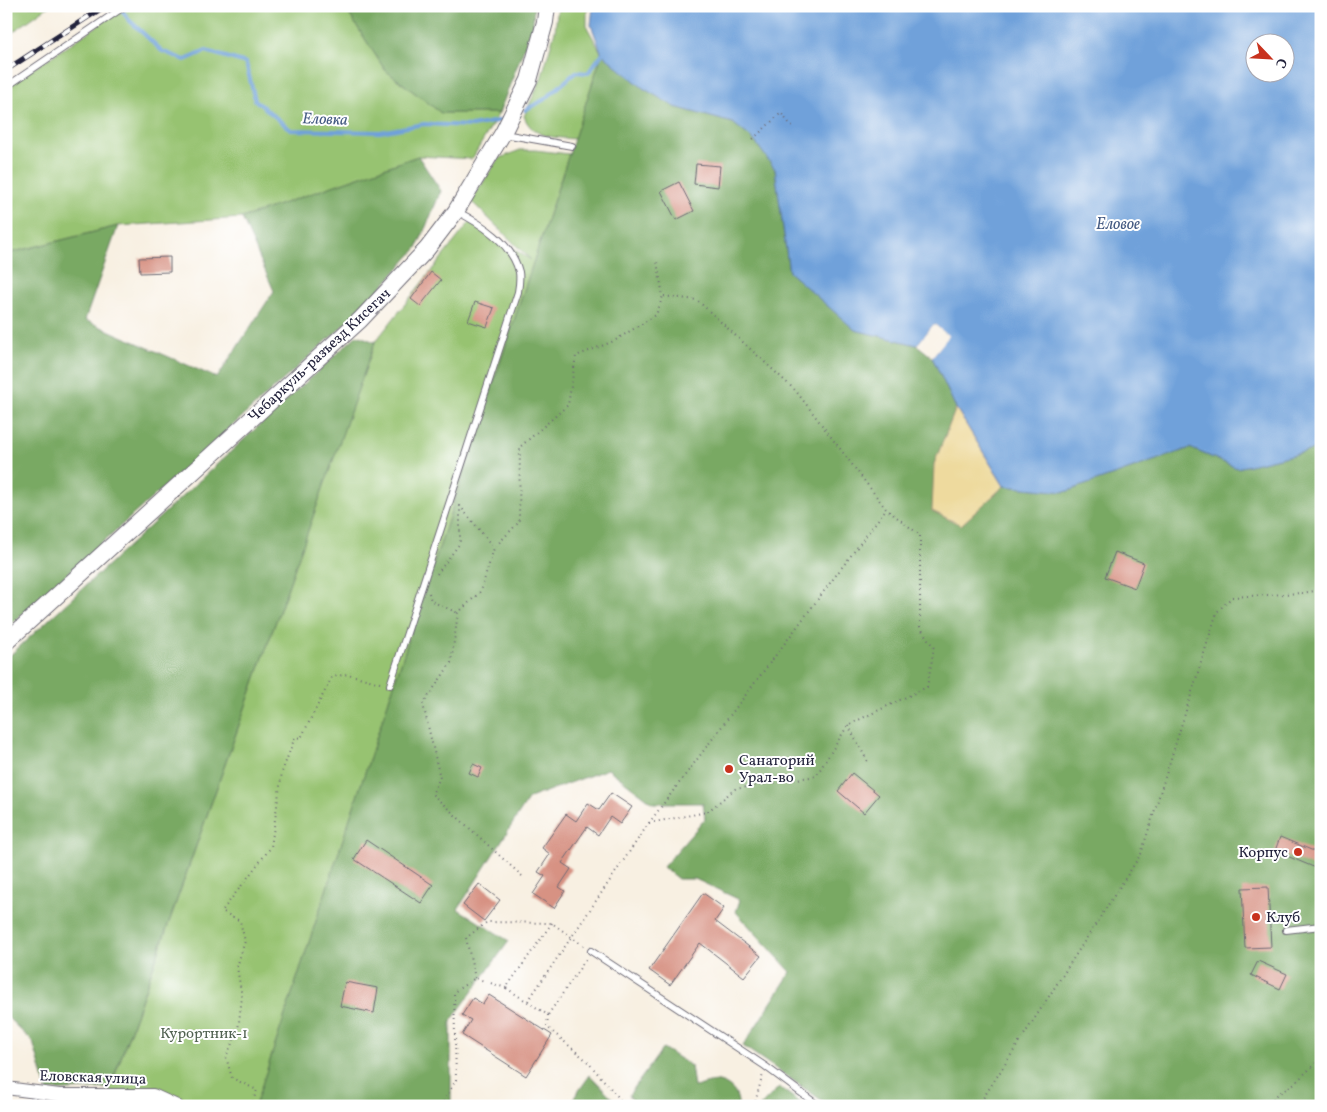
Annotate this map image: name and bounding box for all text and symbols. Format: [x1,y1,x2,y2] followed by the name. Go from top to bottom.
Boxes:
[1244,32,1294,82] north arrow
[1270,55,1291,71] text: С
[302,108,349,132] water label: Еловка
[1096,214,1140,236] water label: Еловое
[244,284,396,428] street label: Чебаркуль-разъезд Кисегач
[739,751,815,789] place label: Санаторий Урал-во
[723,763,735,775] marker: Санаторий Урал-во
[1239,843,1288,864] place label: Корпус
[1292,846,1304,858] marker: Корпус
[1266,908,1300,929] place label: Клуб
[1250,911,1262,923] marker: Клуб
[160,1024,248,1045] park label: Курортник-1
[39,1066,147,1091] street label: Еловская улица

